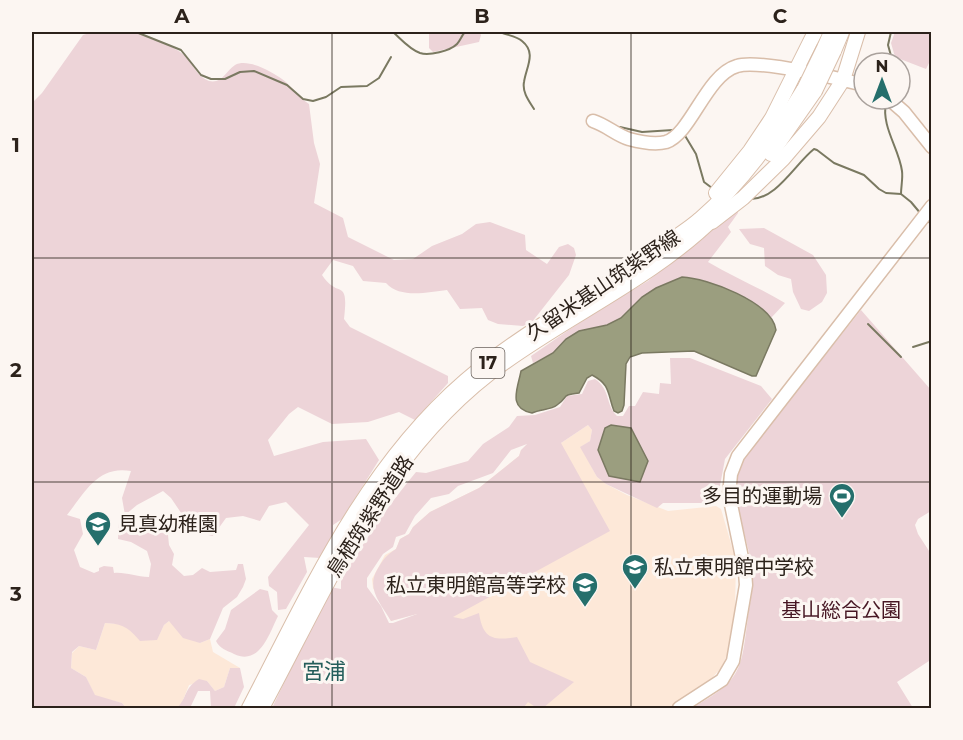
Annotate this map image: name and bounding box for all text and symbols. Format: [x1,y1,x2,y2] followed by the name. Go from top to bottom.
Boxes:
[173,4,190,28] text: A
[474,4,490,28] text: B
[773,4,788,28] text: C
[852,51,912,111] north arrow
[876,57,888,76] text: N
[12,133,20,157] text: 1
[522,225,684,345] street label: 久留米基山筑紫野線
[472,348,504,378] road number: 17
[10,358,22,382] text: 2
[322,451,418,581] street label: 鳥栖筑紫野道路
[827,481,857,519] sports icon: 多目的運動場
[702,484,822,508] place label: 多目的運動場
[83,509,113,547] school or university icon: 見真幼稚園
[118,512,218,536] place label: 見真幼稚園
[620,552,650,590] school or university icon: 私立東明館中学校
[654,555,814,579] place label: 私立東明館中学校
[570,570,600,608] school or university icon: 私立東明館高等学校
[386,573,566,597] place label: 私立東明館高等学校
[9,582,22,606] text: 3
[781,598,901,622] park label: 基山総合公園
[302,658,346,685] district label: 宮浦

